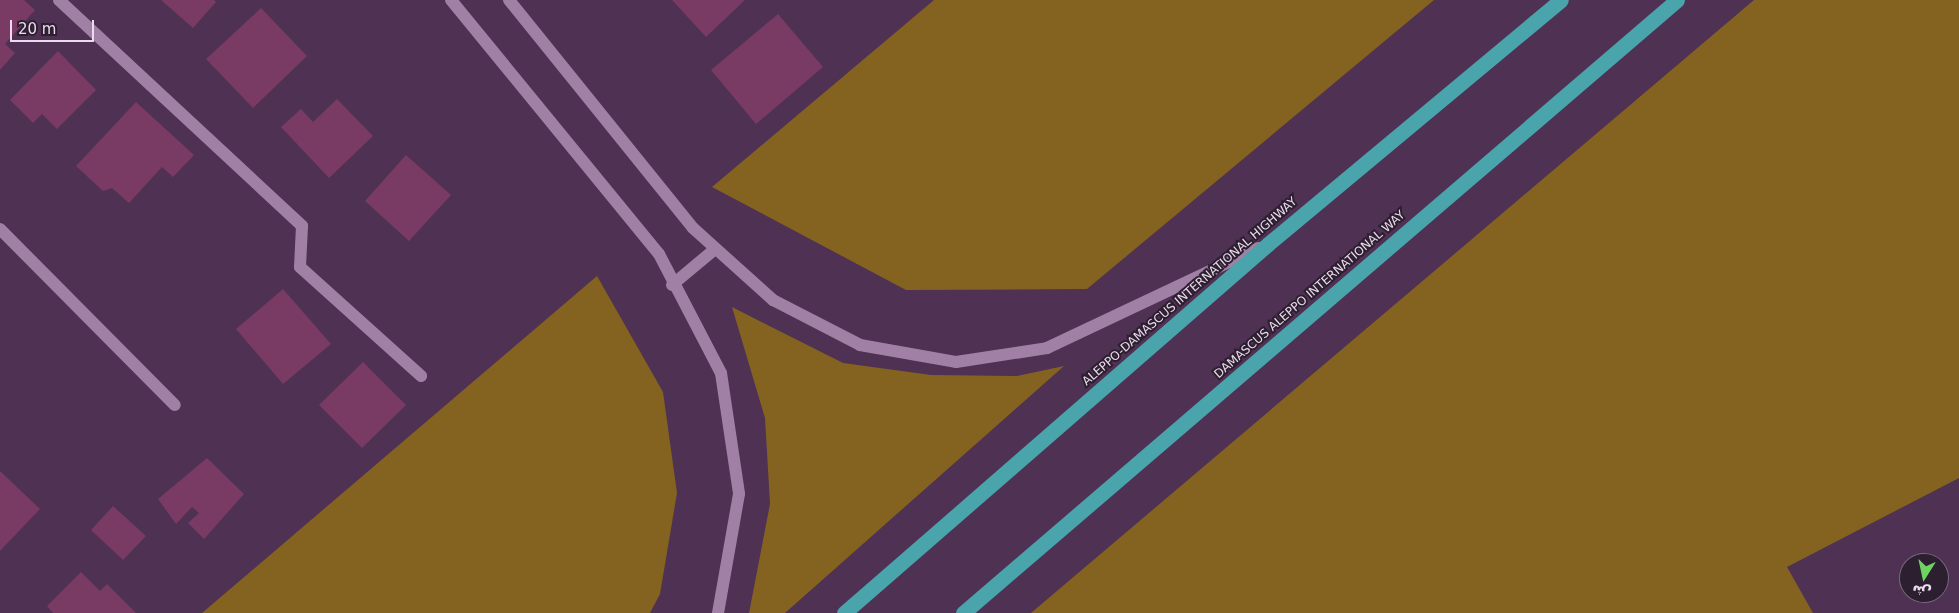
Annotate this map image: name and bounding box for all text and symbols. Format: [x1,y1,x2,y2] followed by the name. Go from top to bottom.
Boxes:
[12,10,96,42] scale bar
[18,20,56,38] text: 20 m
[1080,195,1300,389] street label: ALEPPO-DAMASCUS INTERNATIONAL HIGHWAY
[1212,208,1408,382] street label: DAMASCUS ALEPPO INTERNATIONAL WAY
[1899,553,1949,603] north arrow
[1911,582,1932,601] text: ش

